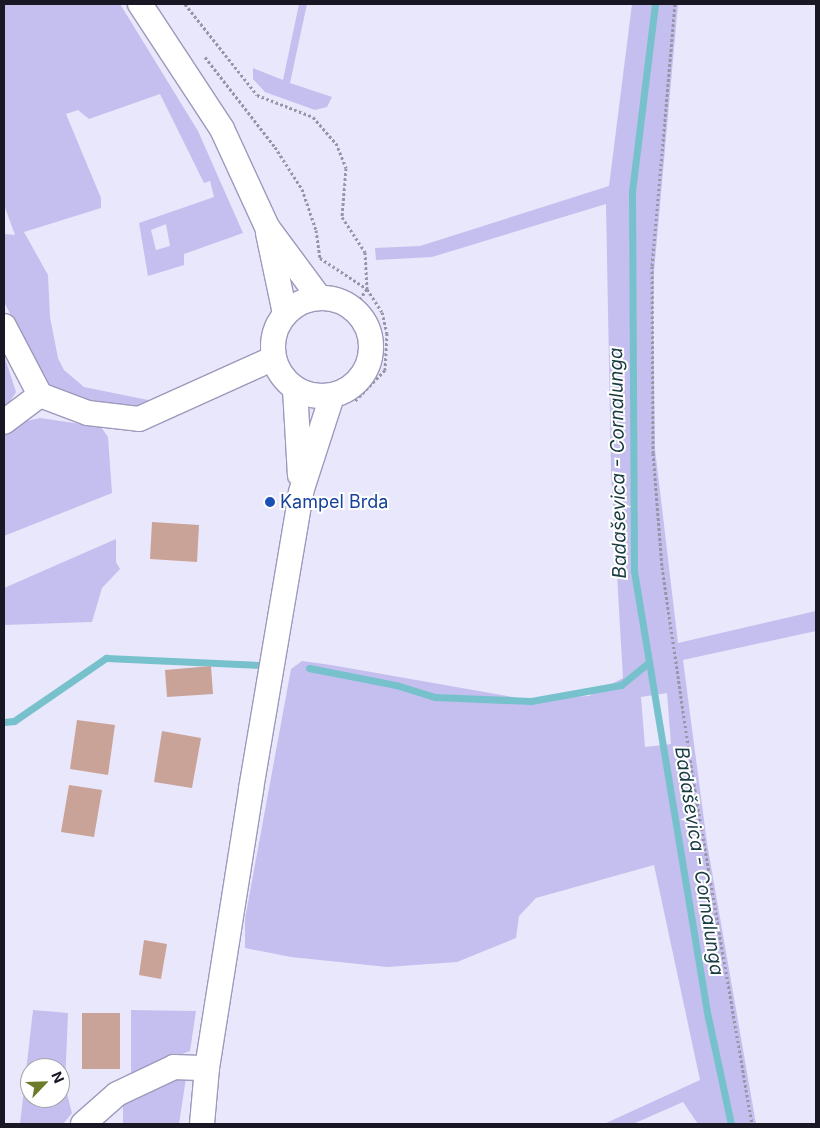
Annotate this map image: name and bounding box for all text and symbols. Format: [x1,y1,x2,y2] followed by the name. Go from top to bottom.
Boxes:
[605,347,631,579] water label: Badaševica - Cornalunga
[280,491,388,513] place label: Kampel Brda
[264,496,276,508] marker: Kampel Brda
[670,745,728,977] water label: Badaševica - Cornalunga
[20,1058,70,1108] north arrow
[48,1069,68,1085] text: N

